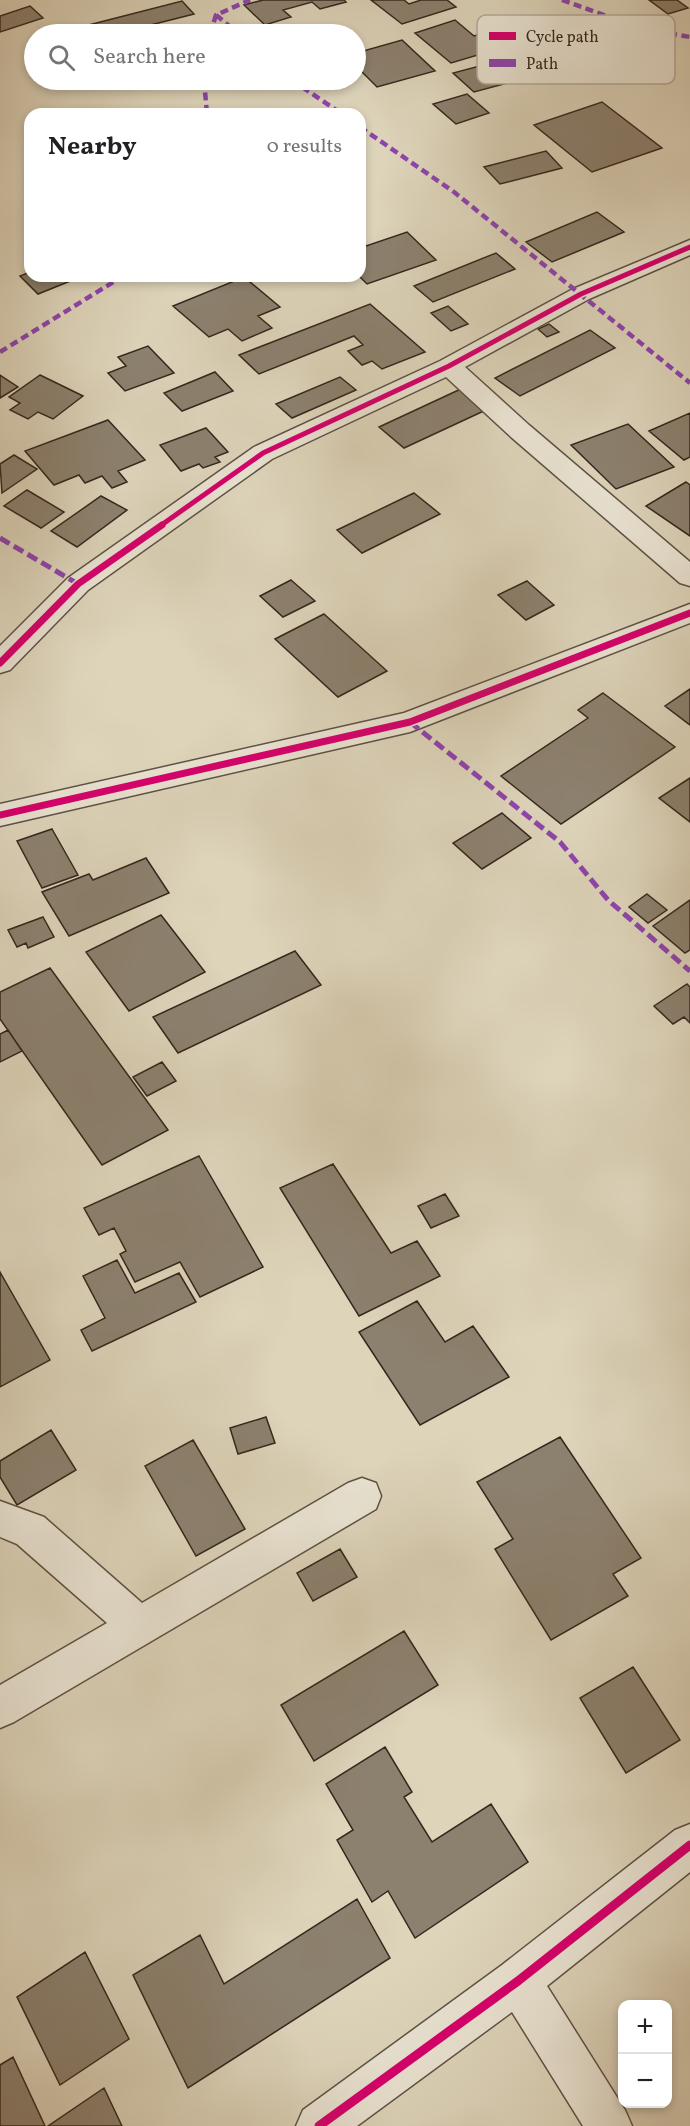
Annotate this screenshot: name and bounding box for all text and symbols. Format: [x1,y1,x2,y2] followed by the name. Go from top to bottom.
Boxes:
[477,15,675,84] legend
[24,24,366,90] search box
[526,27,599,49] text: Cycle path
[45,41,78,74] icon: search
[93,42,206,73] text: Search here
[526,54,558,76] text: Path
[48,129,137,165] text: Nearby
[267,133,342,161] text: 0 results
[618,2000,672,2108] map controls
[618,2000,672,2054] button: +
[618,2054,672,2108] button: −

